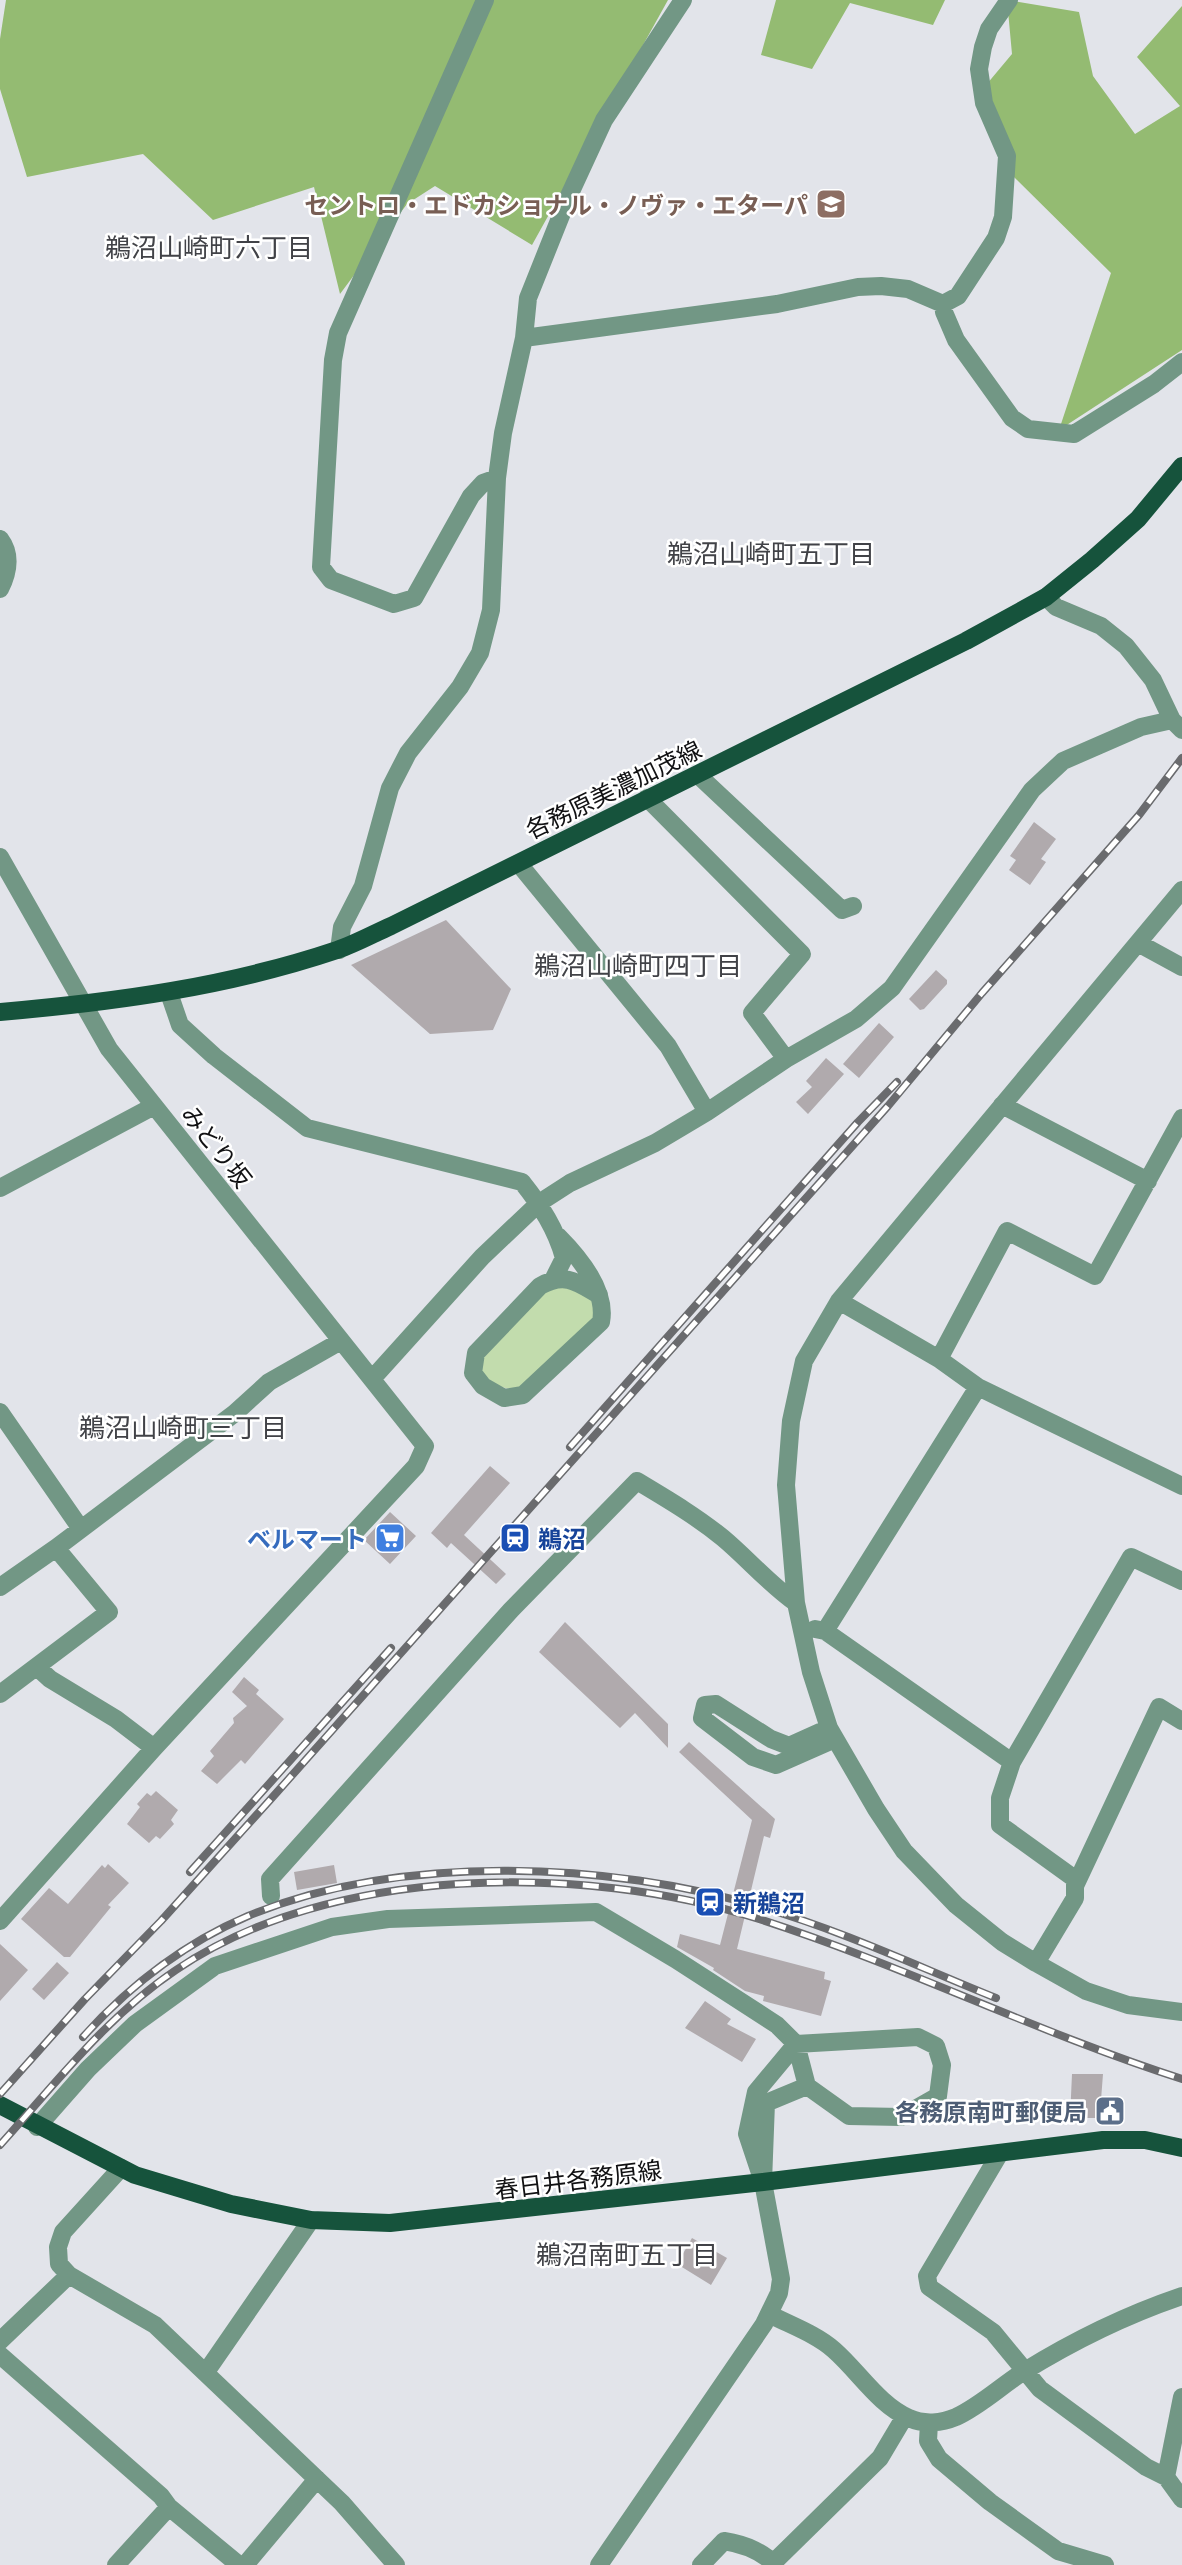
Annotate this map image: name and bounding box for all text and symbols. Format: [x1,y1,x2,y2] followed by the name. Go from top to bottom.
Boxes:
[814,187,848,221] school or university icon: セントロ・エドカショナル・ノヴァ・エターパ
[304,190,808,219] place label: セントロ・エドカショナル・ノヴァ・エターパ
[105,231,313,263] district label: 鵜沼山崎町六丁目
[667,537,875,569] district label: 鵜沼山崎町五丁目
[520,734,706,844] street label: 各務原美濃加茂線
[534,949,742,981] district label: 鵜沼山崎町四丁目
[176,1099,258,1193] street label: みどり坂
[79,1411,287,1443] district label: 鵜沼山崎町三丁目
[373,1521,407,1555] supermarket icon: ベルマート
[498,1521,532,1555] station icon: 鵜沼
[247,1524,367,1553] place label: ベルマート
[538,1524,586,1553] place label: 鵜沼
[693,1885,727,1919] station icon: 新鵜沼
[733,1888,805,1917] place label: 新鵜沼
[1093,2094,1127,2128] public building icon: 各務原南町郵便局
[895,2097,1087,2126] place label: 各務原南町郵便局
[493,2154,663,2204] street label: 春日井各務原線
[536,2238,718,2270] district label: 鵜沼南町五丁目

